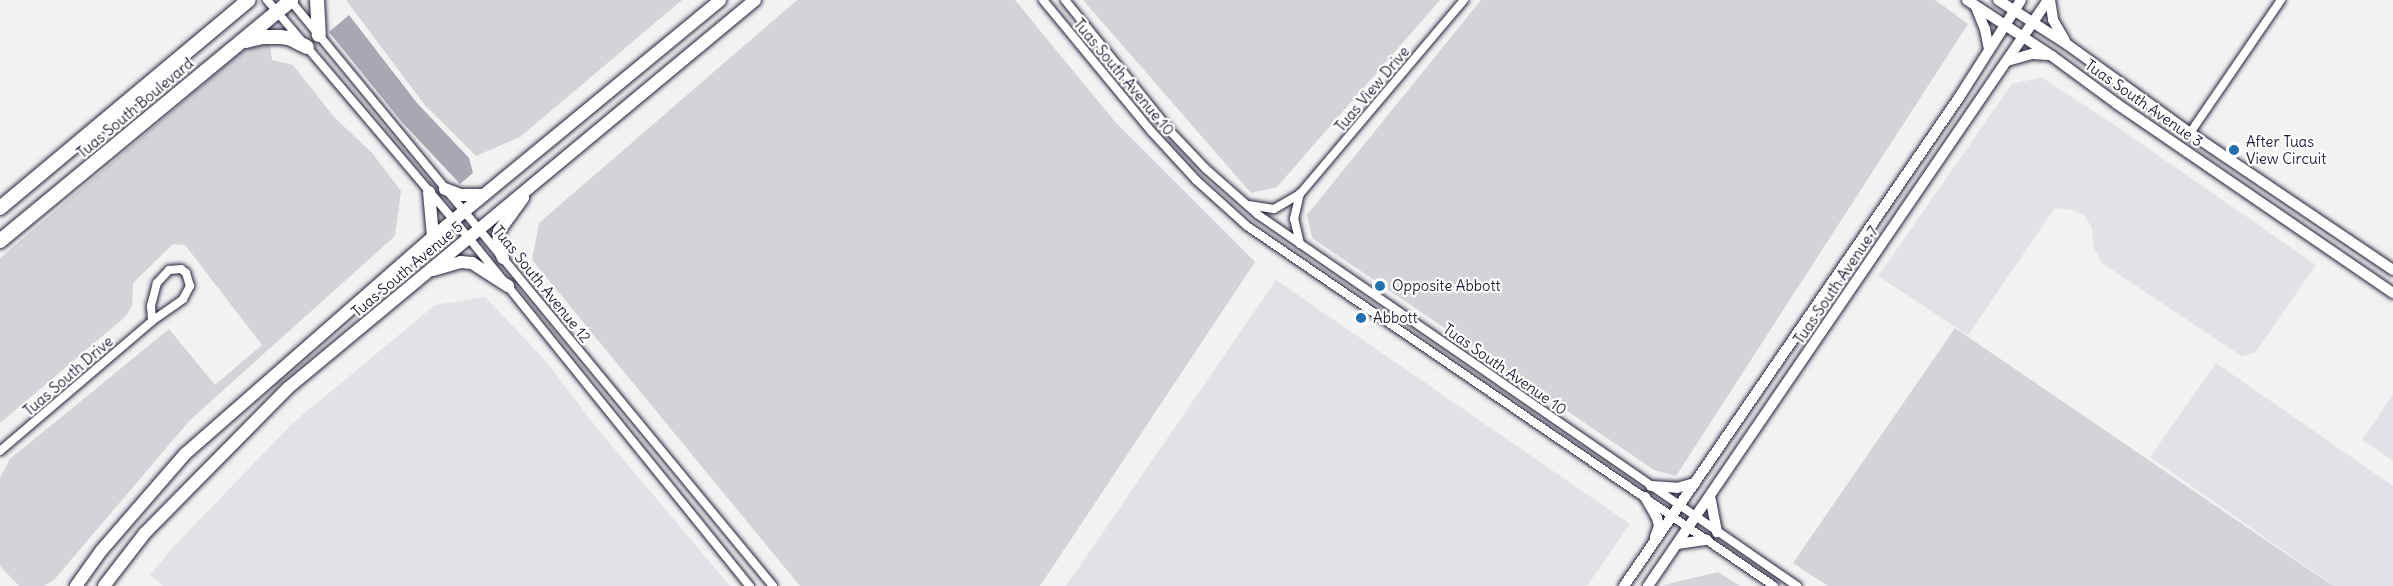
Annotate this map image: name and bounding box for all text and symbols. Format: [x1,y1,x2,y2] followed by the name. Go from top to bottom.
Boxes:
[1070,15,1178,139] street label: Tuas South Avenue 10
[1331,43,1413,135] street label: Tuas View Drive
[73,54,197,162] street label: Tuas South Boulevard
[2082,56,2206,150] street label: Tuas South Avenue 3
[2246,132,2326,167] place label: After Tuas View Circuit
[2227,143,2241,157] marker: After Tuas View Circuit
[348,217,466,321] street label: Tuas South Avenue 5
[489,222,595,346] street label: Tuas South Avenue 12
[1790,223,1882,347] street label: Tuas South Avenue 7
[1392,277,1500,295] place label: Opposite Abbott
[1373,279,1387,293] marker: Opposite Abbott
[1373,309,1418,327] place label: Abbott
[1354,311,1368,325] marker: Abbott
[1440,319,1570,419] street label: Tuas South Avenue 10
[20,332,116,420] street label: Tuas South Drive

